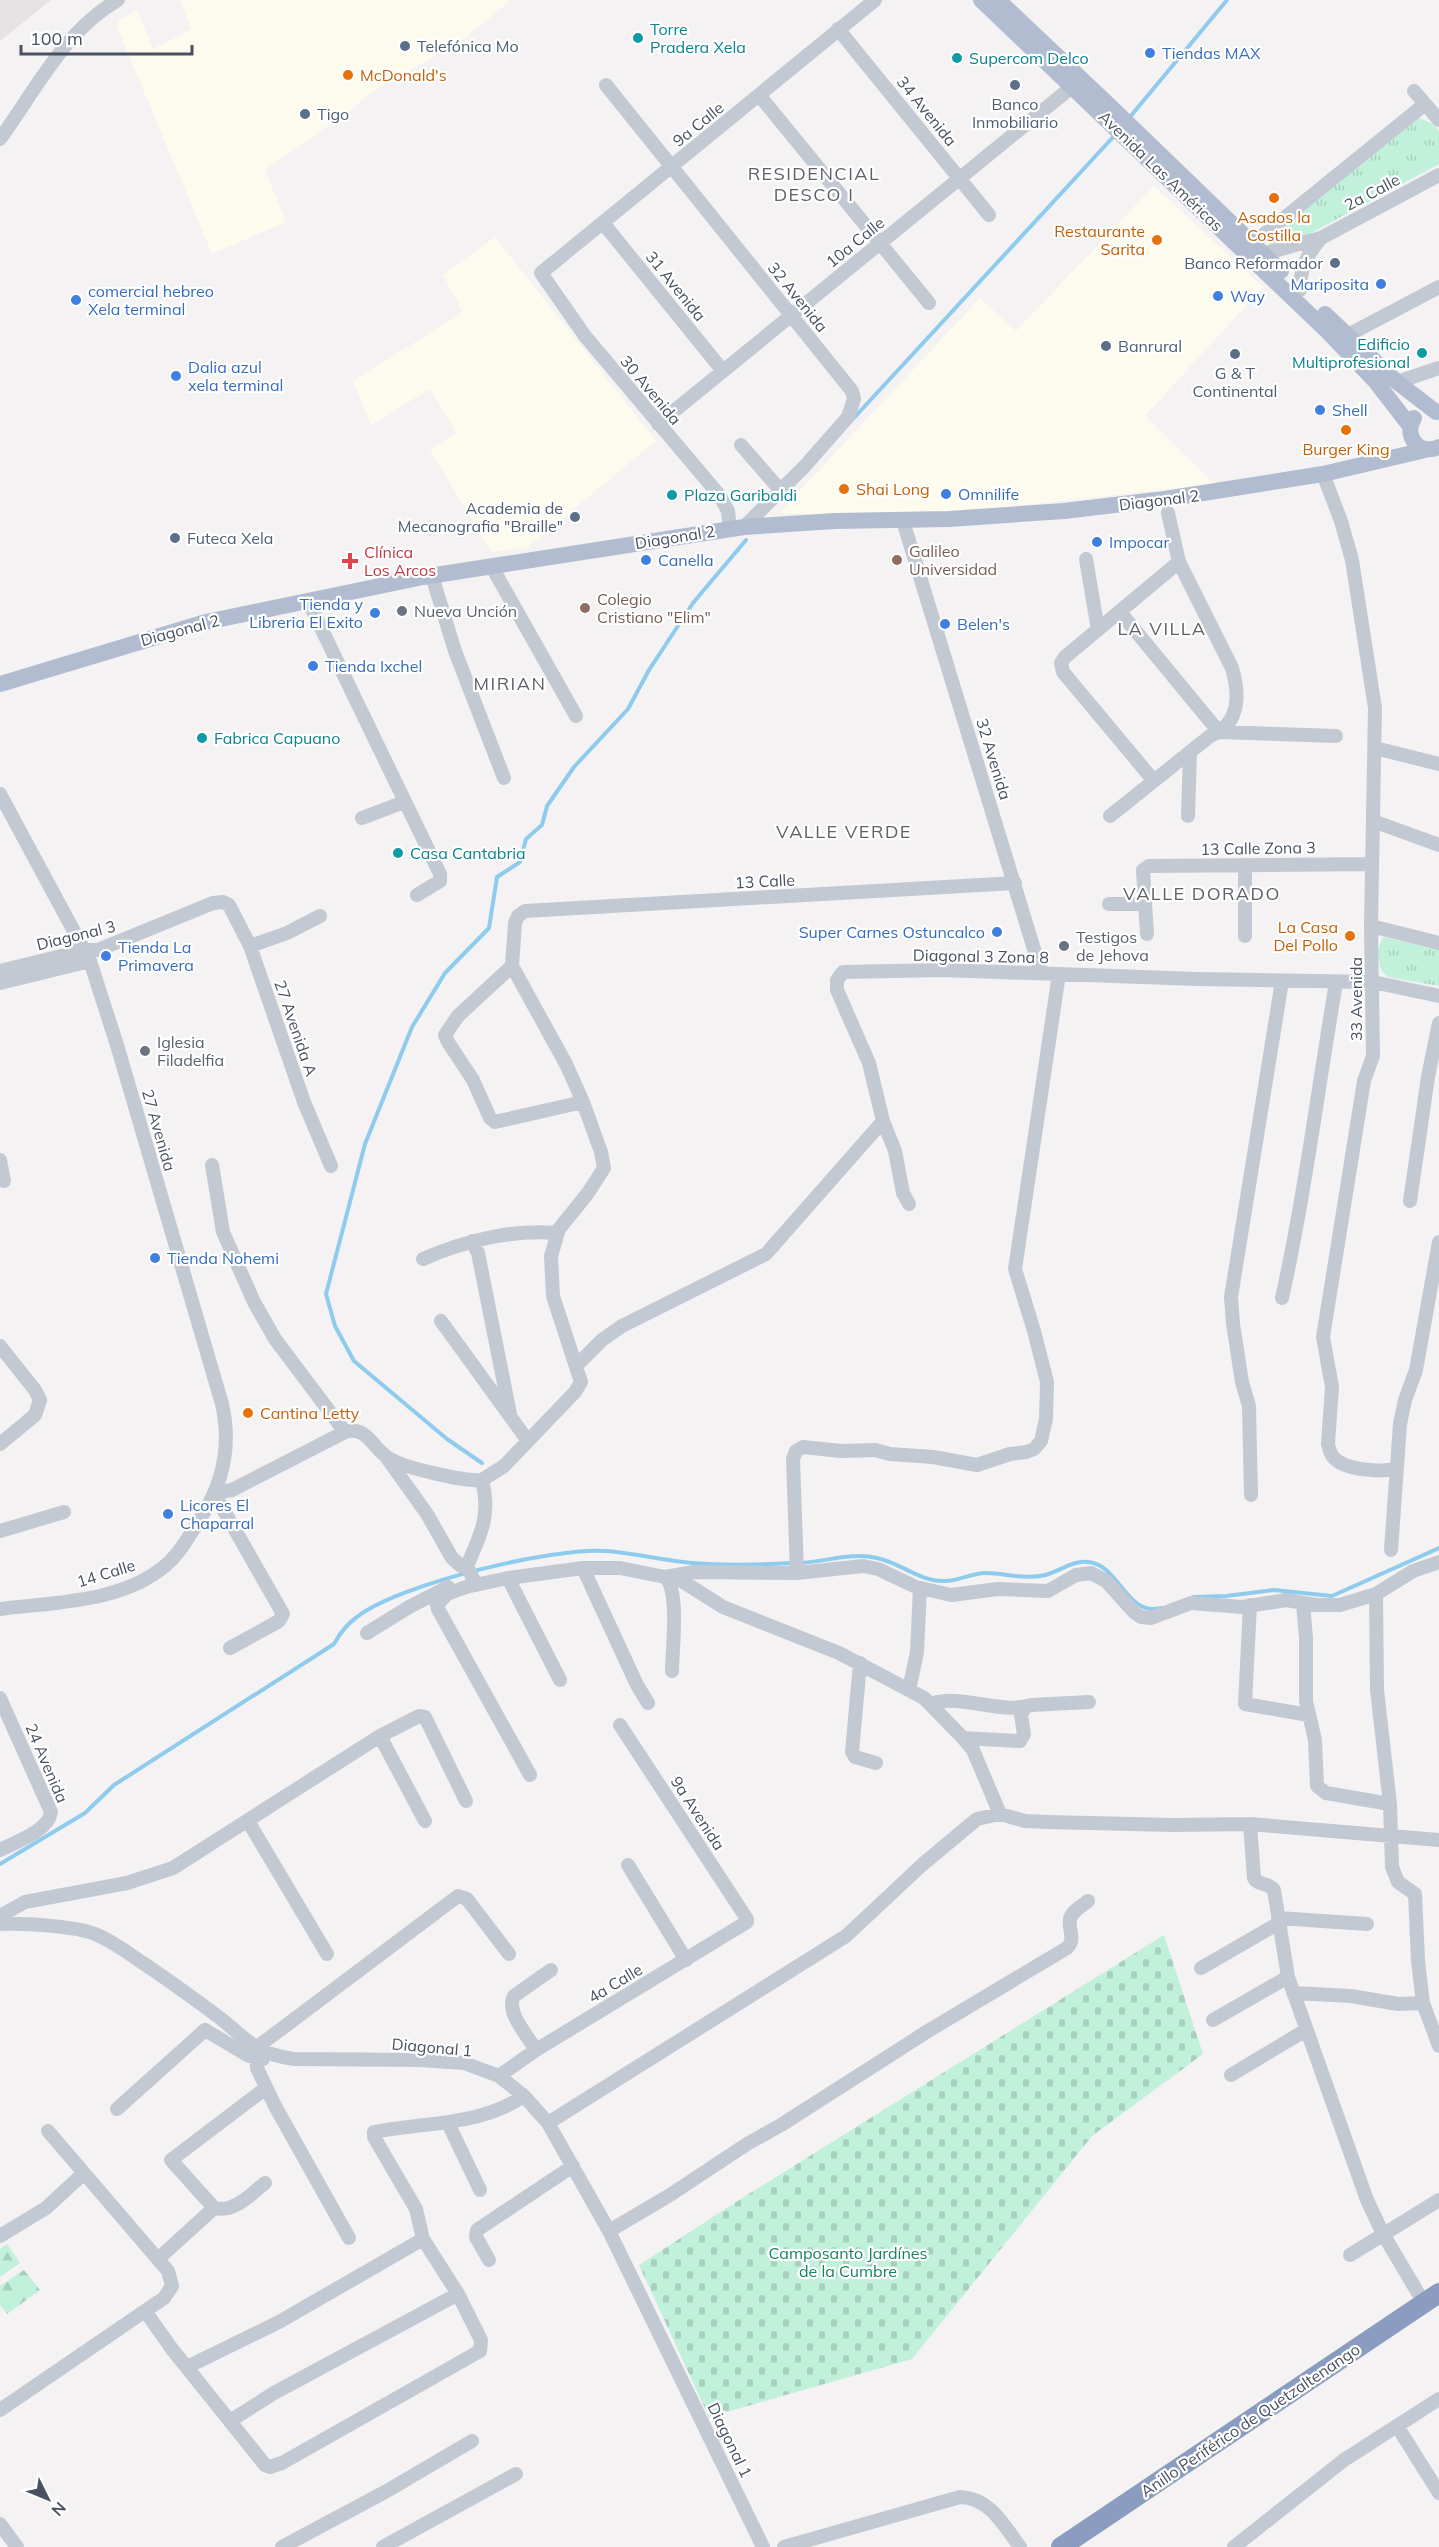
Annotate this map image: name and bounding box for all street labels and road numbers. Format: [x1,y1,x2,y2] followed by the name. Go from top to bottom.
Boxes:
[893,72,961,150] street label: 34 Avenida
[668,97,728,151] street label: 9a Calle
[1095,107,1227,236] street label: Avenida Las Américas
[1341,169,1403,215] street label: 2a Calle
[822,212,888,272] street label: 10a Calle
[642,247,710,325] street label: 31 Avenida
[764,258,832,336] street label: 32 Avenida
[616,351,686,429] street label: 30 Avenida
[1118,485,1200,515] street label: Diagonal 2
[634,521,716,553] street label: Diagonal 2
[138,610,222,650] street label: Diagonal 2
[972,716,1016,802] street label: 32 Avenida
[1200,837,1316,859] street label: 13 Calle Zona 3
[735,869,795,893] street label: 13 Calle
[34,916,118,954] street label: Diagonal 3
[913,945,1049,967] street label: Diagonal 3 Zona 8
[1346,957,1366,1041] street label: 33 Avenida
[270,977,322,1079] street label: 27 Avenida A
[138,1087,180,1173] street label: 27 Avenida
[74,1555,138,1591] street label: 14 Calle
[21,1720,73,1806] street label: 24 Avenida
[667,1772,729,1854] street label: 9a Avenida
[584,1959,646,2007] street label: 4a Calle
[391,2034,473,2060] street label: Diagonal 1
[1137,2339,1363,2501] street label: Anillo Periférico de Quetzaltenango
[703,2399,757,2481] street label: Diagonal 1

